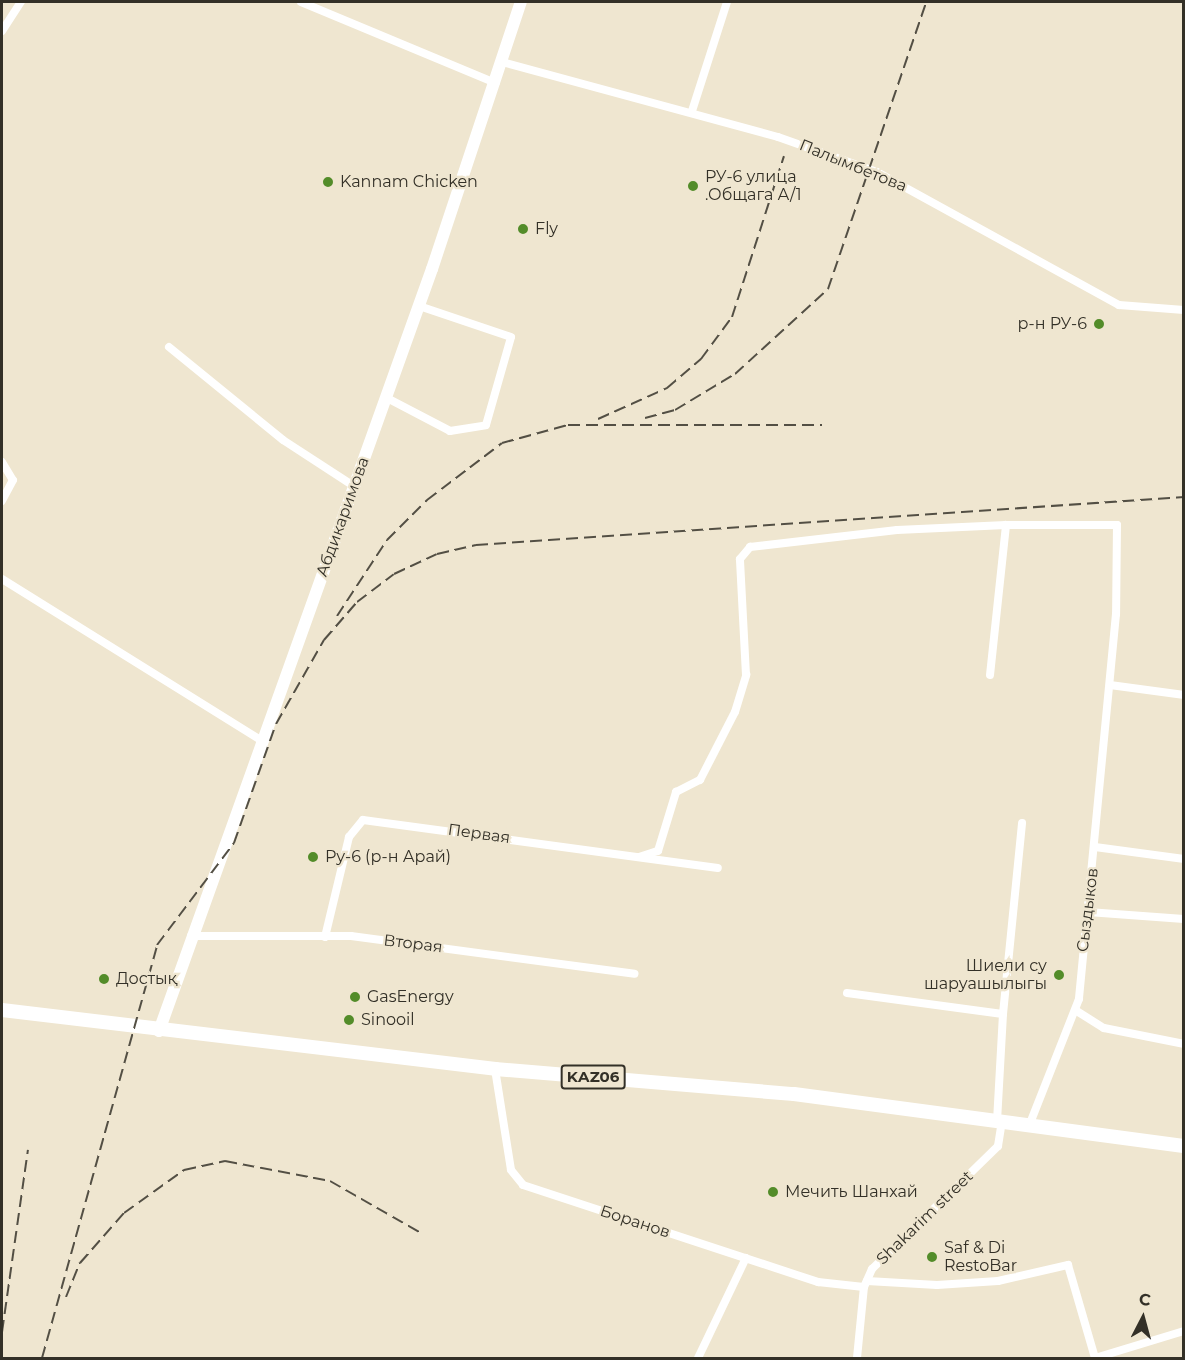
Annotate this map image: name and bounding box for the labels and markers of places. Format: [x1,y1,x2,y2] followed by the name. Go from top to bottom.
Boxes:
[705,167,802,205] place label: РУ-6 улица .Общага А/1
[340,172,478,192] place label: Kannam Chicken
[321,175,335,189] marker: Kannam Chicken
[686,179,700,193] marker: РУ-6 улица .Общага А/1
[535,219,558,239] place label: Fly
[516,222,530,236] marker: Fly
[1017,314,1087,334] place label: р-н РУ-6
[1092,317,1106,331] marker: р-н РУ-6
[325,847,451,867] place label: Ру-6 (р-н Арай)
[306,850,320,864] marker: Ру-6 (р-н Арай)
[924,956,1047,994] place label: Шиели су шаруашылыгы
[1052,968,1066,982] marker: Шиели су шаруашылыгы
[116,969,177,989] place label: Достық
[97,972,111,986] marker: Достық
[367,987,454,1007] place label: GasEnergy
[348,990,362,1004] marker: GasEnergy
[361,1010,415,1030] place label: Sinooil
[342,1013,356,1027] marker: Sinooil
[785,1182,918,1202] place label: Мечить Шанхай
[766,1185,780,1199] marker: Мечить Шанхай
[944,1238,1017,1276] place label: Saf & Di RestoBar
[925,1250,939,1264] marker: Saf & Di RestoBar

